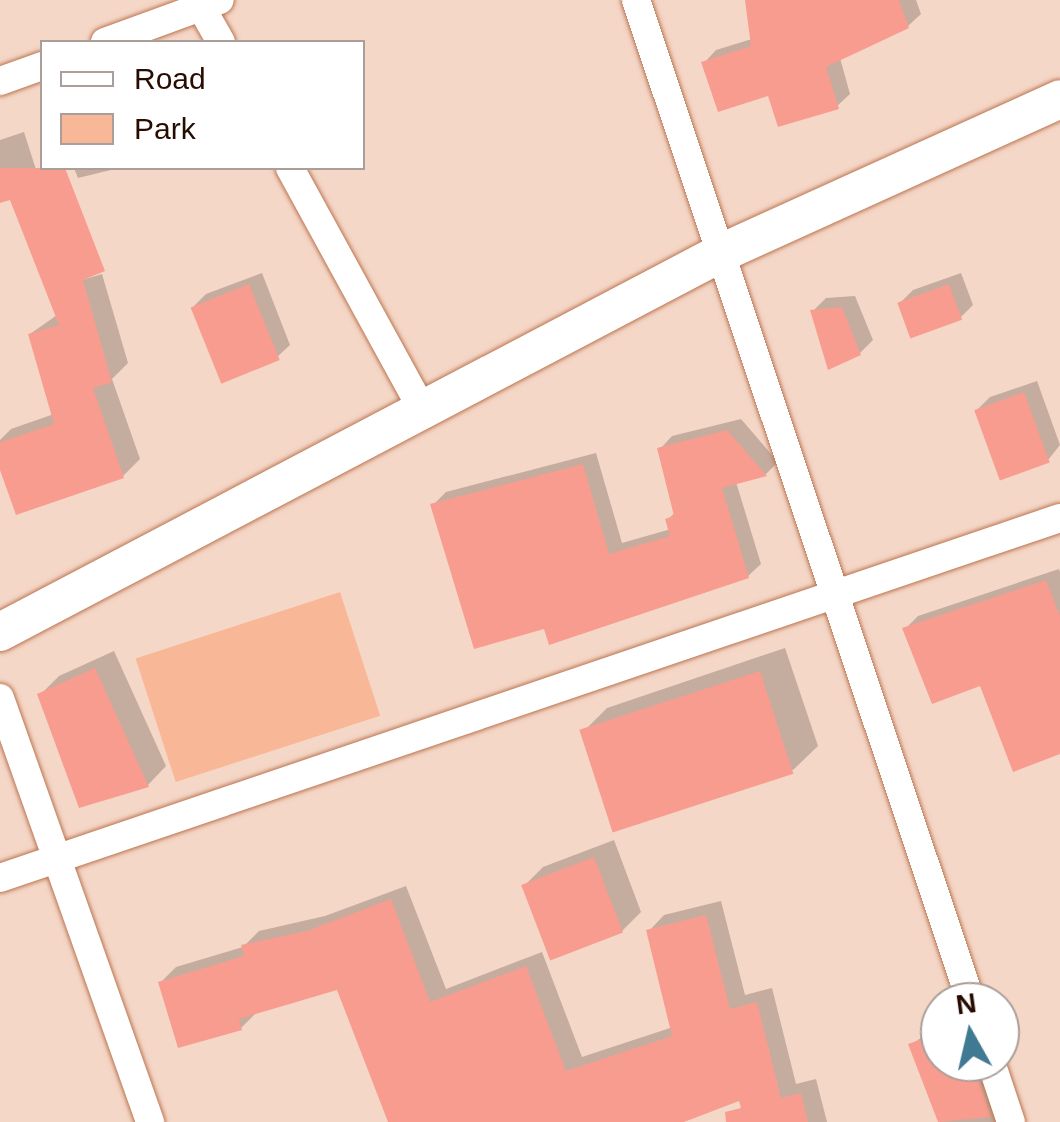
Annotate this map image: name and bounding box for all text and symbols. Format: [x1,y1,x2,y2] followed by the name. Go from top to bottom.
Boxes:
[40,40,365,170] legend
[134,62,206,95] text: Road
[134,112,196,145] text: Park
[920,982,1020,1082] north arrow
[954,987,978,1021] text: N

